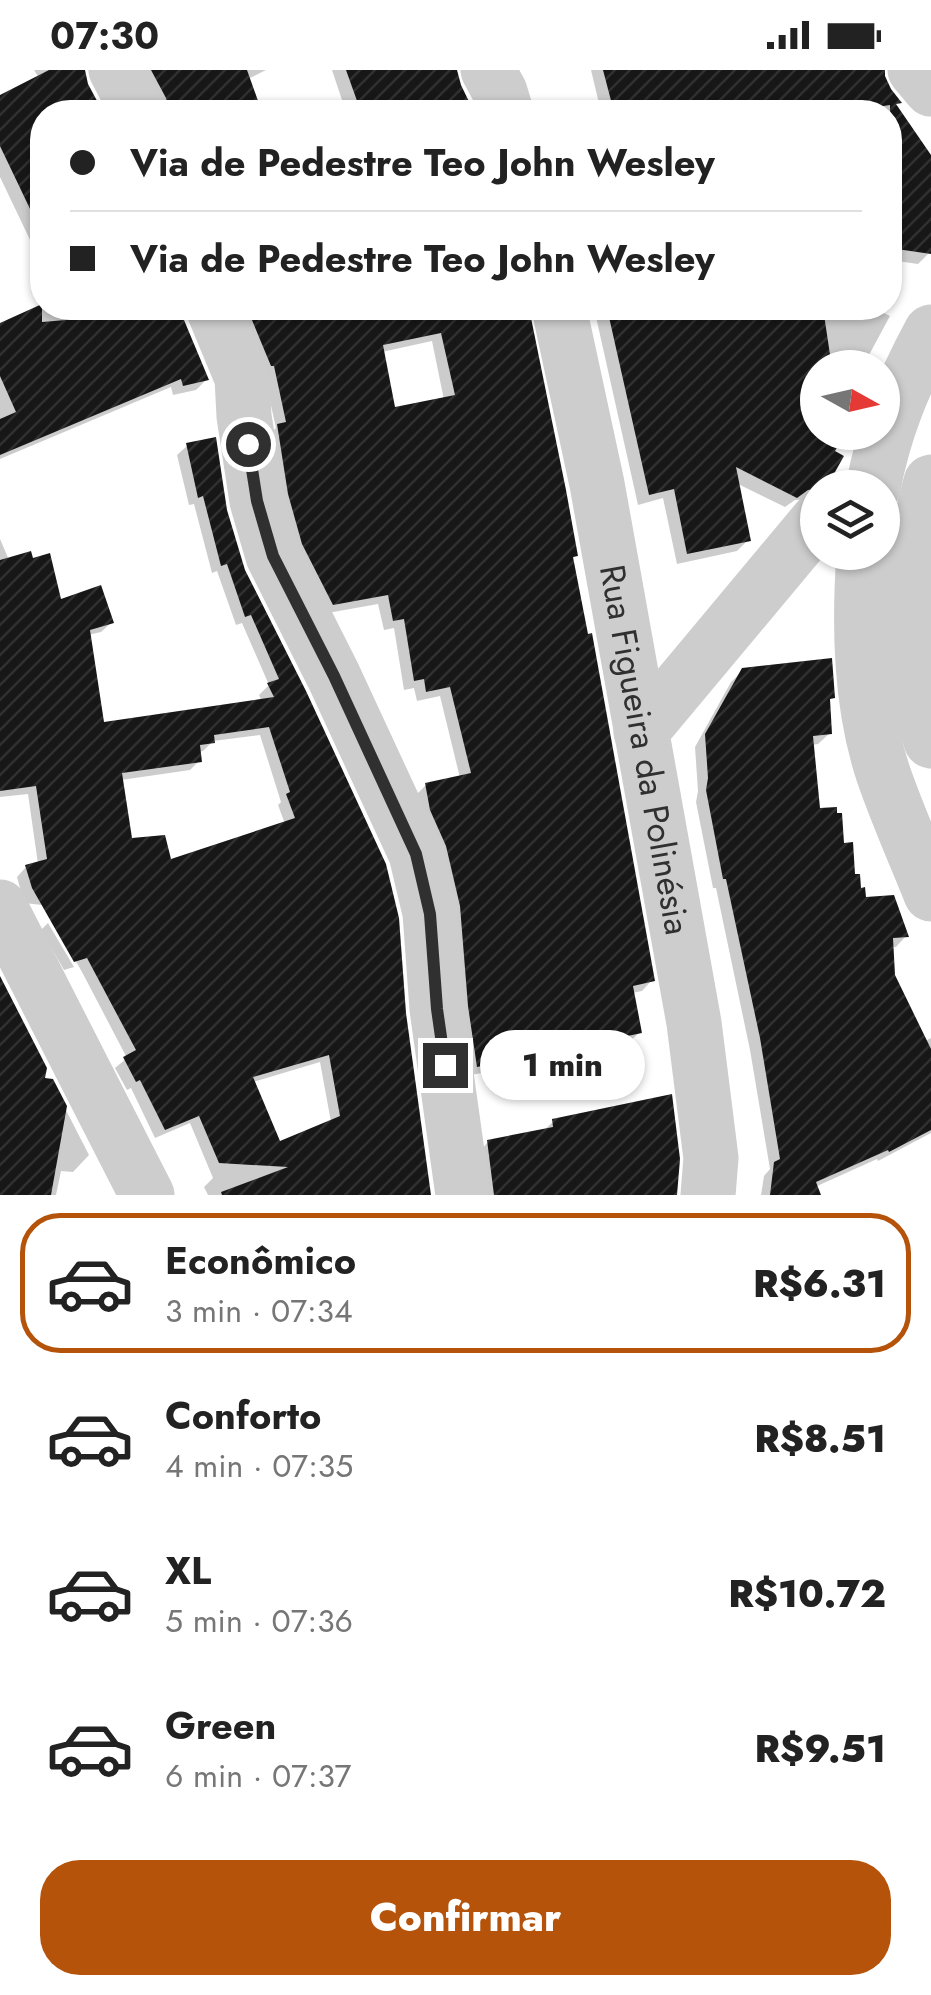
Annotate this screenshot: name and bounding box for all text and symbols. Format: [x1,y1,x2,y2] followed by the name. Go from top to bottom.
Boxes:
[50,8,159,63] text: 07:30
[130,135,715,190] text: Via de Pedestre Teo John Wesley
[130,231,715,286] text: Via de Pedestre Teo John Wesley
[800,350,900,450] north arrow
[800,350,900,570] map controls
[226,422,271,467] route start
[800,470,900,570] button: layers
[587,561,703,939] street label: Rua Figueira da Polinésia
[480,1030,645,1100] callout: 1 min
[522,1042,603,1088] text: 1 min
[423,1043,468,1088] route end
[165,1233,356,1288] text: Econômico
[45,1238,135,1328] icon: car
[753,1256,886,1311] text: R$6.31
[165,1288,353,1334] text: 3 min · 07:34
[165,1388,322,1443] text: Conforto
[45,1393,135,1483] icon: car
[754,1411,886,1466] text: R$8.51
[165,1443,353,1489] text: 4 min · 07:35
[165,1543,211,1598] text: XL
[45,1548,135,1638] icon: car
[728,1566,886,1621] text: R$10.72
[165,1598,353,1644] text: 5 min · 07:36
[165,1698,276,1753] text: Green
[45,1703,135,1793] icon: car
[755,1721,886,1776] text: R$9.51
[165,1753,351,1799] text: 6 min · 07:37
[40,1860,891,1975] button: Confirmar

